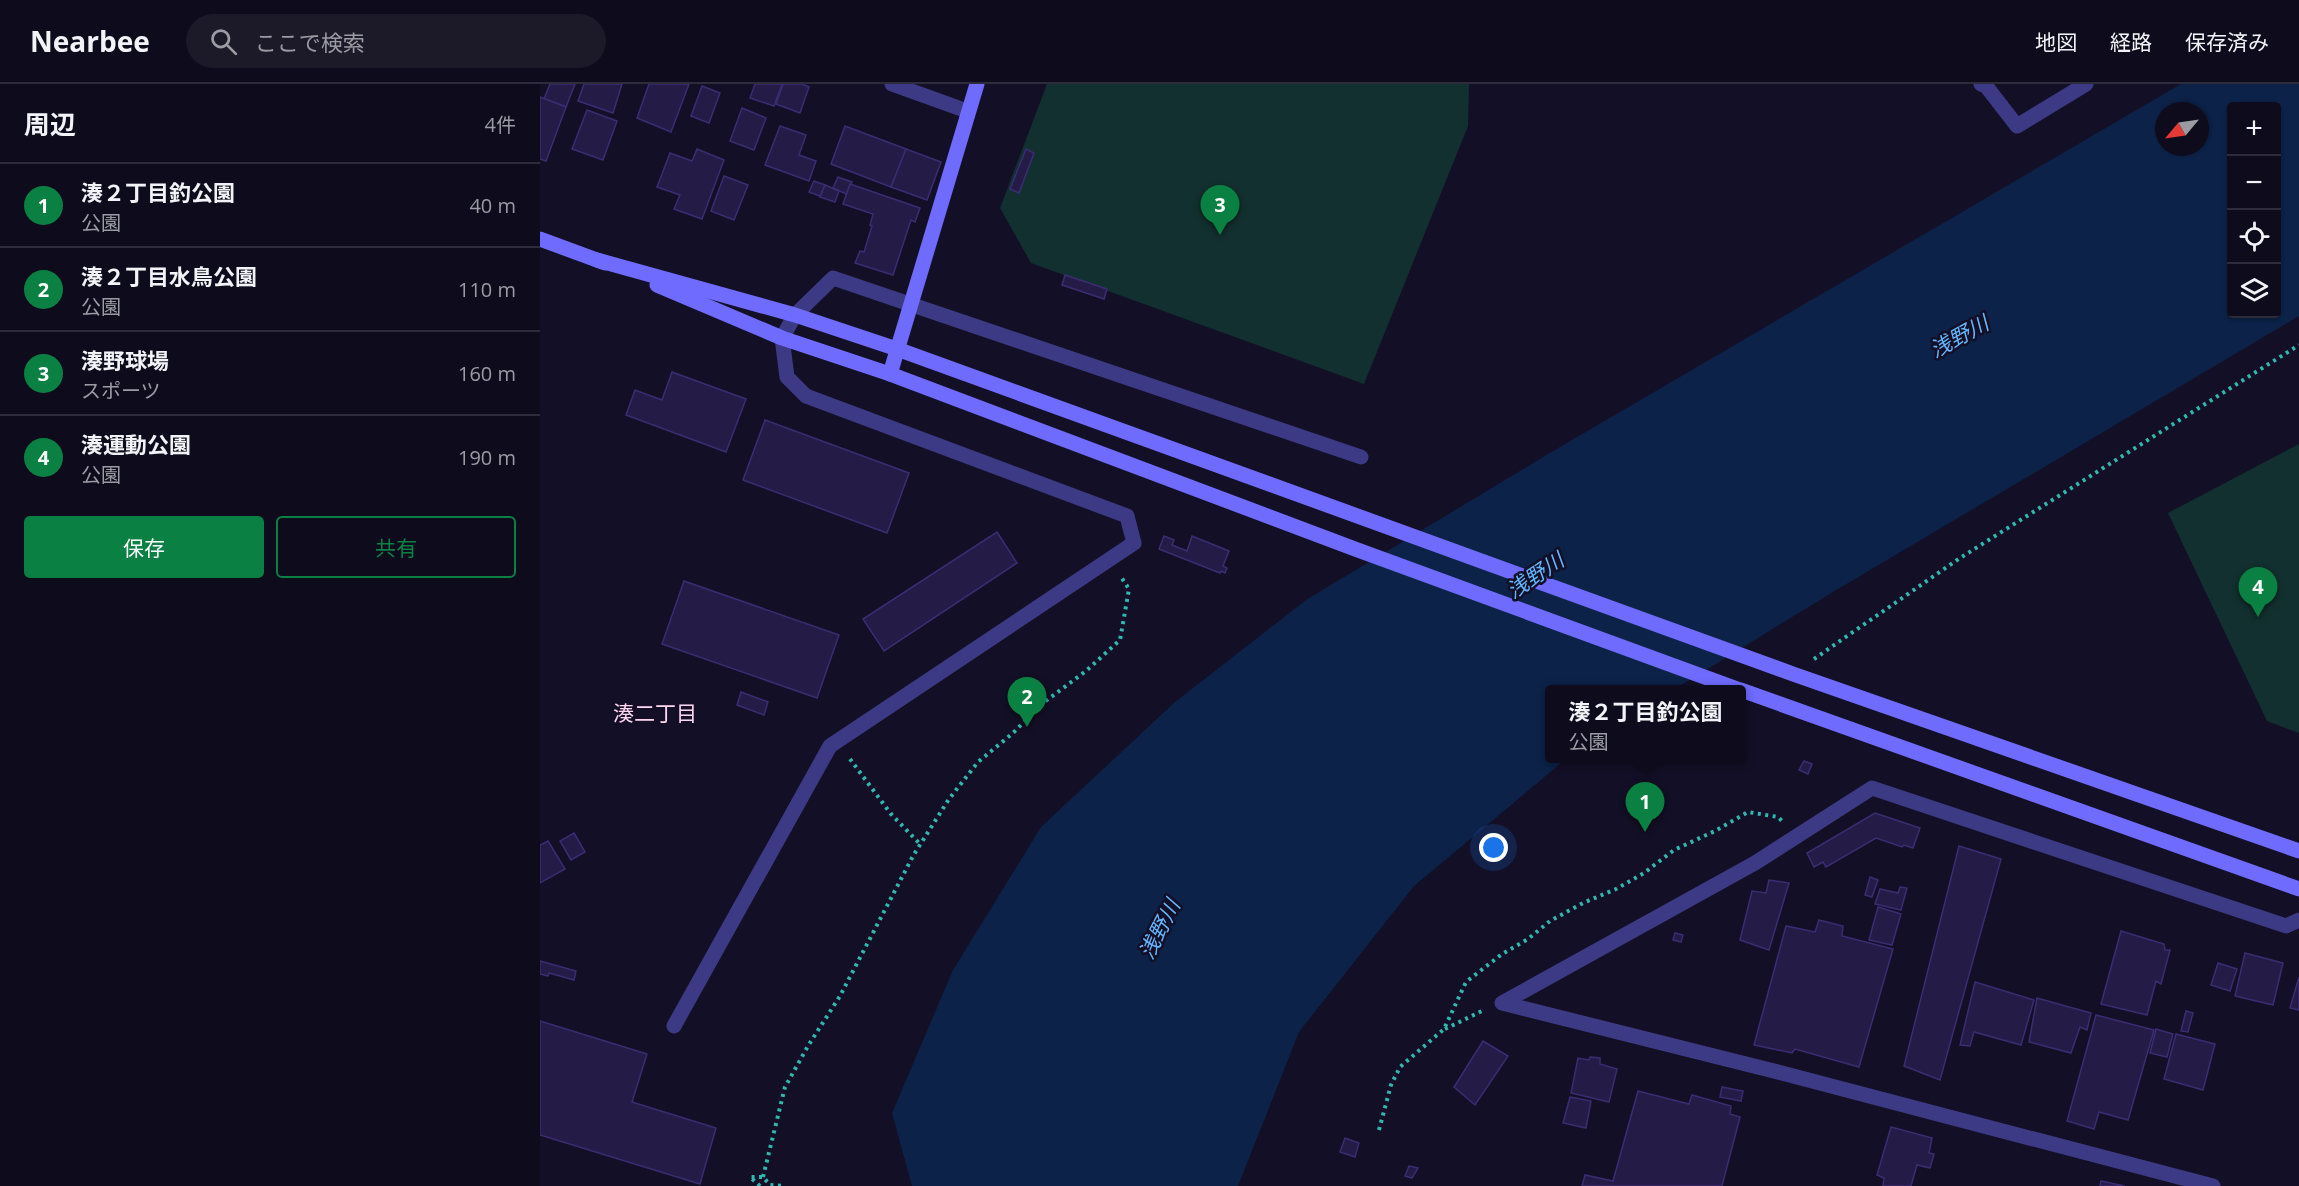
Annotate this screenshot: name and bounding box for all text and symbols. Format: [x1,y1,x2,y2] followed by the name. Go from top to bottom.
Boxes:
[186,14,606,68] search box
[30,22,150,60] text: Nearbee
[207,25,240,58] icon: search
[255,27,365,57] text: ここで検索
[2035,28,2077,56] text: 地図
[2110,28,2152,56] text: 経路
[2185,28,2269,56] text: 保存済み
[2155,102,2209,156] north arrow
[2227,102,2281,318] map controls
[2227,102,2281,156] button: +
[24,106,76,142] text: 周辺
[485,111,516,138] text: 4件
[2227,156,2281,210] button: −
[81,177,235,207] text: 湊２丁目釣公園
[1200,186,1240,235] pin: 3
[38,192,49,219] text: 1
[469,192,516,219] text: 40 m
[81,209,121,236] text: 公園
[2227,210,2281,264] button: locate
[81,261,257,291] text: 湊２丁目水鳥公園
[2227,264,2281,318] button: layers
[38,276,49,303] text: 2
[458,276,516,303] text: 110 m
[81,293,121,320] text: 公園
[1925,308,1995,364] water label: 浅野川
[81,345,169,375] text: 湊野球場
[38,360,49,387] text: 3
[458,360,516,387] text: 160 m
[81,377,161,404] text: スポーツ
[81,429,191,459] text: 湊運動公園
[38,444,49,471] text: 4
[458,444,516,471] text: 190 m
[81,461,121,488] text: 公園
[24,516,264,578] button: 保存
[276,516,516,578] button: 共有
[1501,545,1571,604] water label: 浅野川
[2238,568,2278,617] pin: 4
[1008,678,1046,727] pin: 2
[1545,685,1746,763] popup
[1568,696,1723,726] text: 湊２丁目釣公園
[613,699,697,727] district label: 湊二丁目
[1568,728,1608,755] text: 公園
[1626,782,1664,832] pin: 1
[1479,833,1508,862] your location
[1132,893,1187,963] water label: 浅野川

